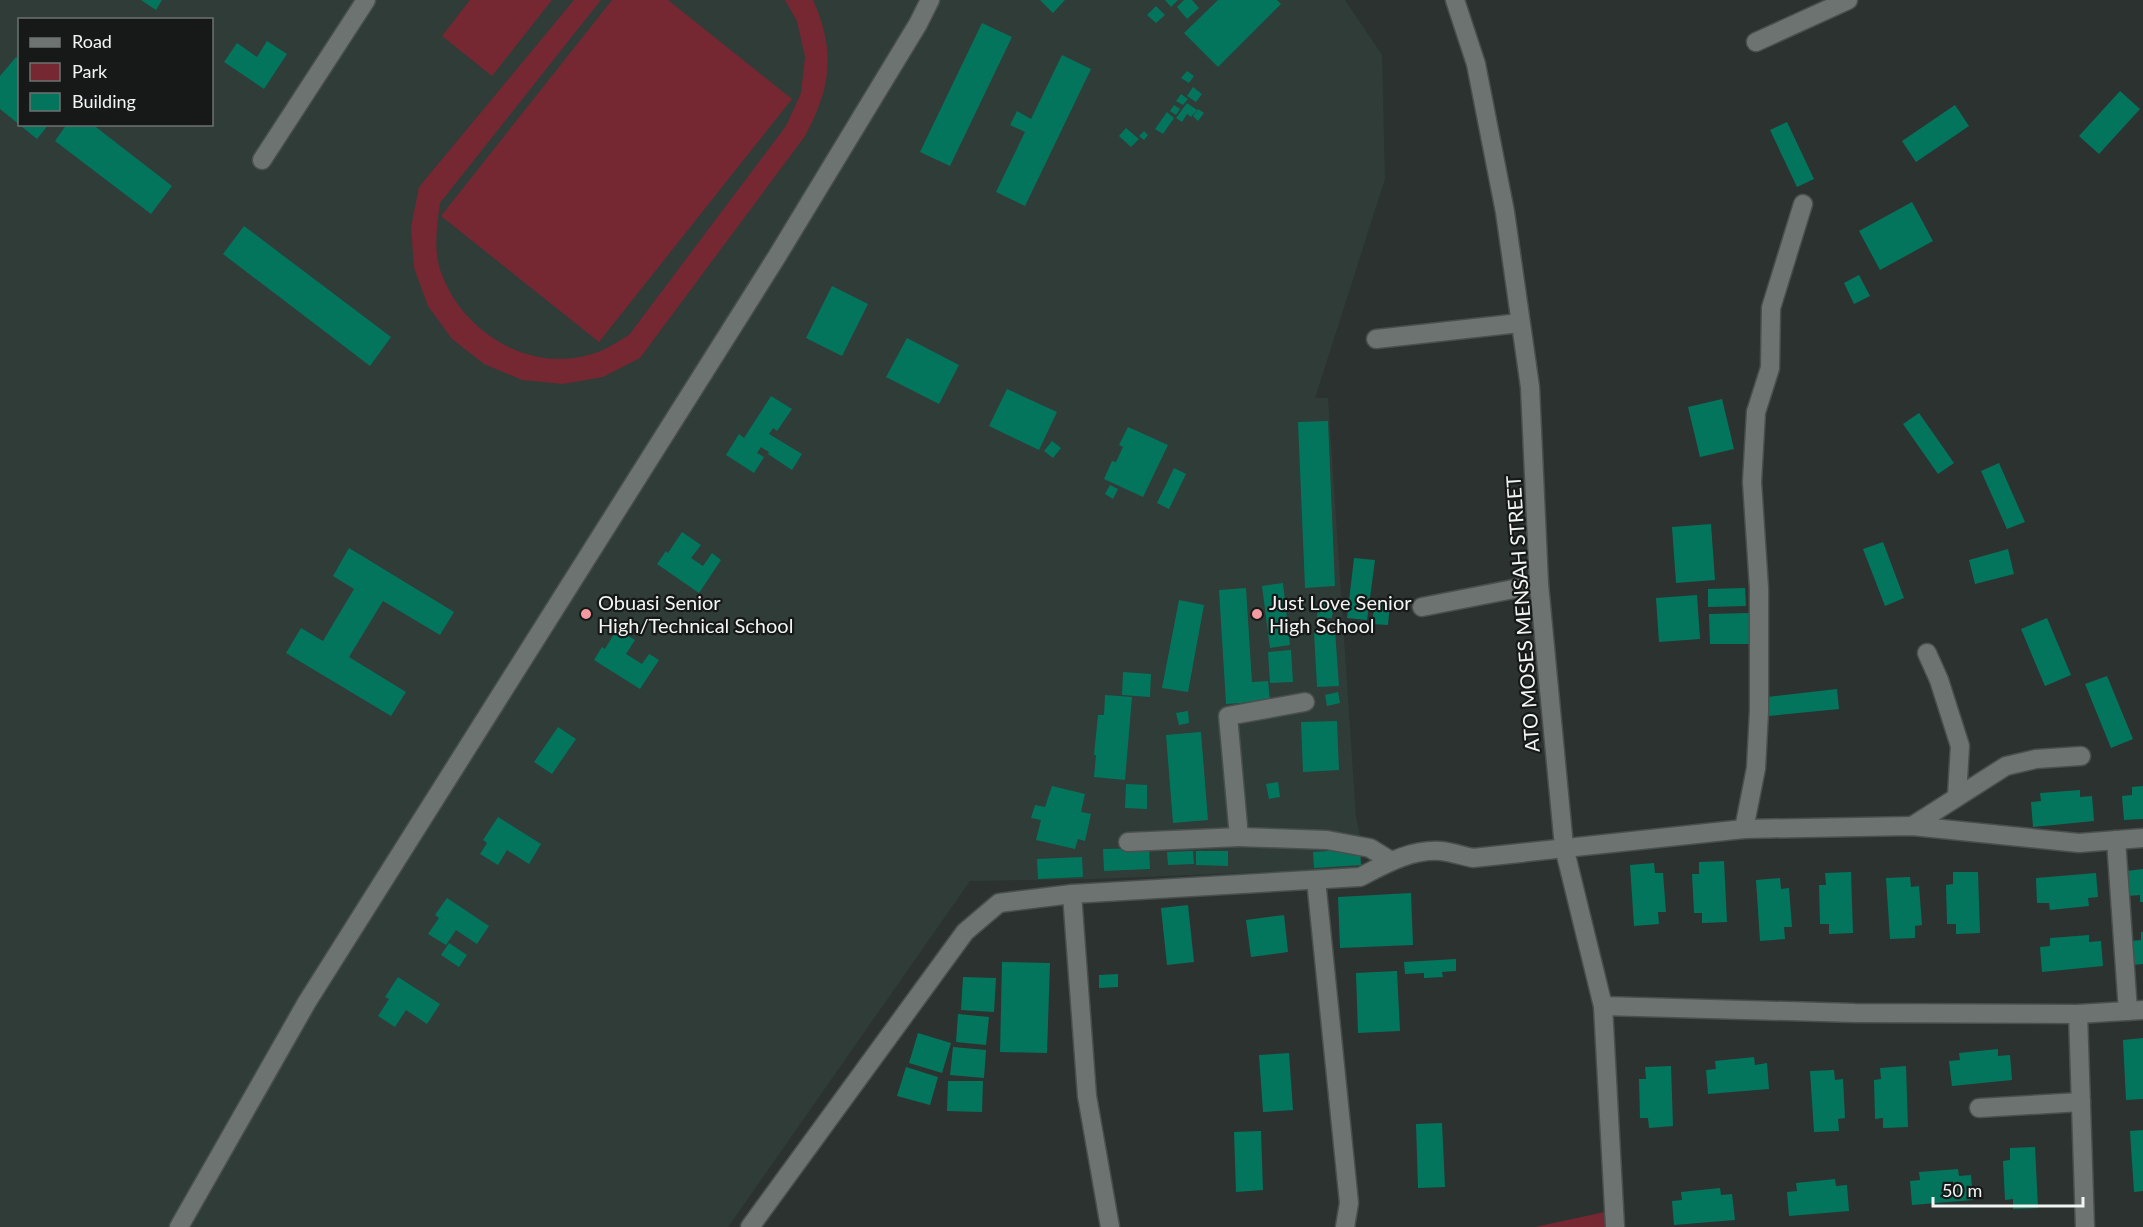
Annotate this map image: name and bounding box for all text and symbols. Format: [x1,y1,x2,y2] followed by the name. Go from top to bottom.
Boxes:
[18,18,213,126] legend
[72,30,112,52] text: Road
[72,60,108,82] text: Park
[72,90,136,112] text: Building
[1500,475,1544,753] street label: ATO MOSES MENSAH STREET
[598,590,793,637] place label: Obuasi Senior High/Technical School
[1269,590,1412,637] place label: Just Love Senior High School
[579,607,593,621] marker: Obuasi Senior High/Technical School
[1250,607,1264,621] marker: Just Love Senior High School
[1933,1170,2083,1208] scale bar
[1942,1179,1982,1201] text: 50 m

